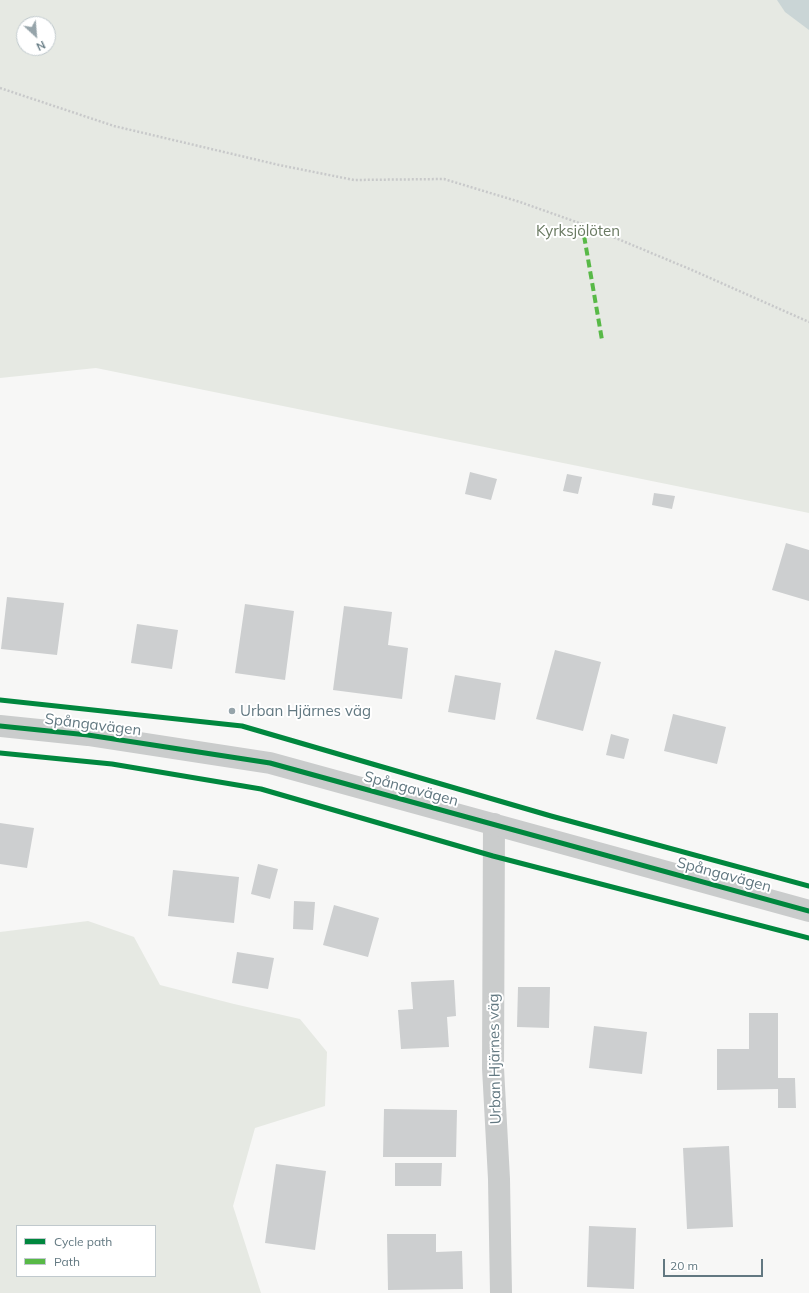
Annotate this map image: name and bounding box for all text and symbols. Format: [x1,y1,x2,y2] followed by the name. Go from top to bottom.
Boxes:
[16,16,56,56] north arrow
[34,38,48,54] text: N
[536,222,620,240] park label: Kyrksjölöten
[240,702,371,720] place label: Urban Hjärnes väg
[227,706,237,716] marker: Urban Hjärnes väg
[44,710,142,740] street label: Spångavägen
[362,768,460,810] street label: Spångavägen
[675,854,773,896] street label: Spångavägen
[485,993,505,1125] street label: Urban Hjärnes väg
[16,1225,156,1277] legend
[54,1234,112,1249] text: Cycle path
[665,1251,765,1277] scale bar
[54,1254,80,1269] text: Path
[670,1258,698,1273] text: 20 m

